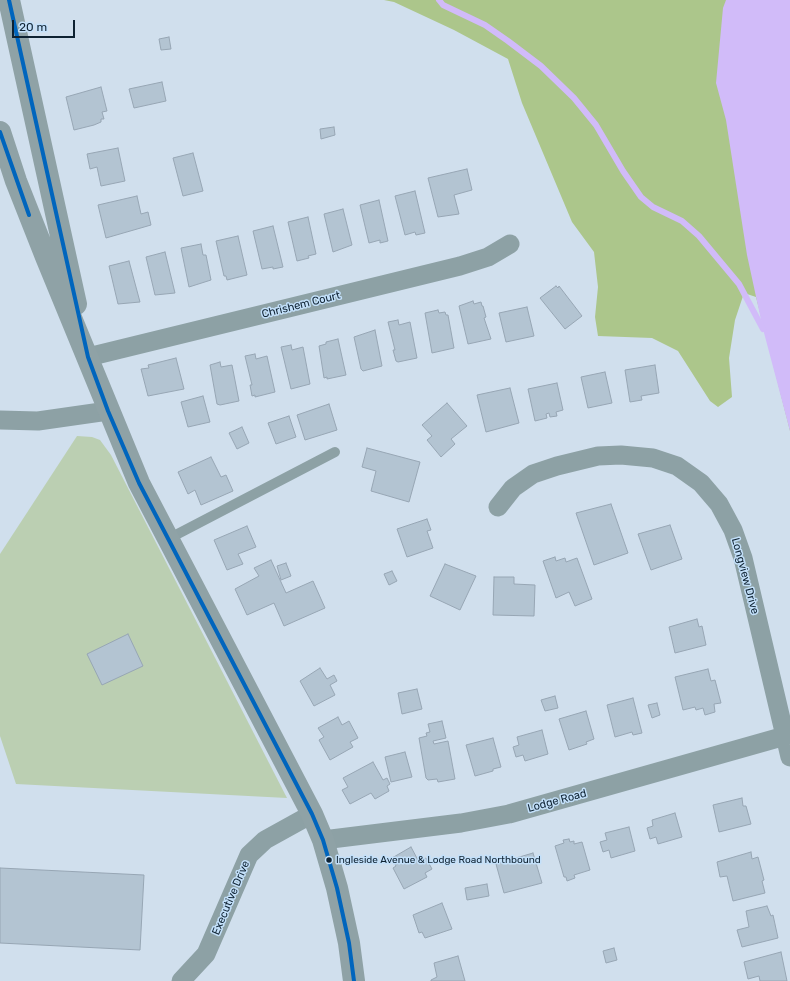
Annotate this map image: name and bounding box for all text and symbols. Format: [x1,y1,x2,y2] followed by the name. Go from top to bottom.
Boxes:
[14,12,77,38] scale bar
[19,20,47,34] text: 20 m
[260,289,342,321] street label: Chrishem Court
[728,536,762,616] street label: Longview Drive
[526,787,588,815] street label: Lodge Road
[336,854,541,866] place label: Ingleside Avenue & Lodge Road Northbound
[324,855,334,865] marker: Ingleside Avenue & Lodge Road Northbound
[209,859,253,937] street label: Executive Drive

